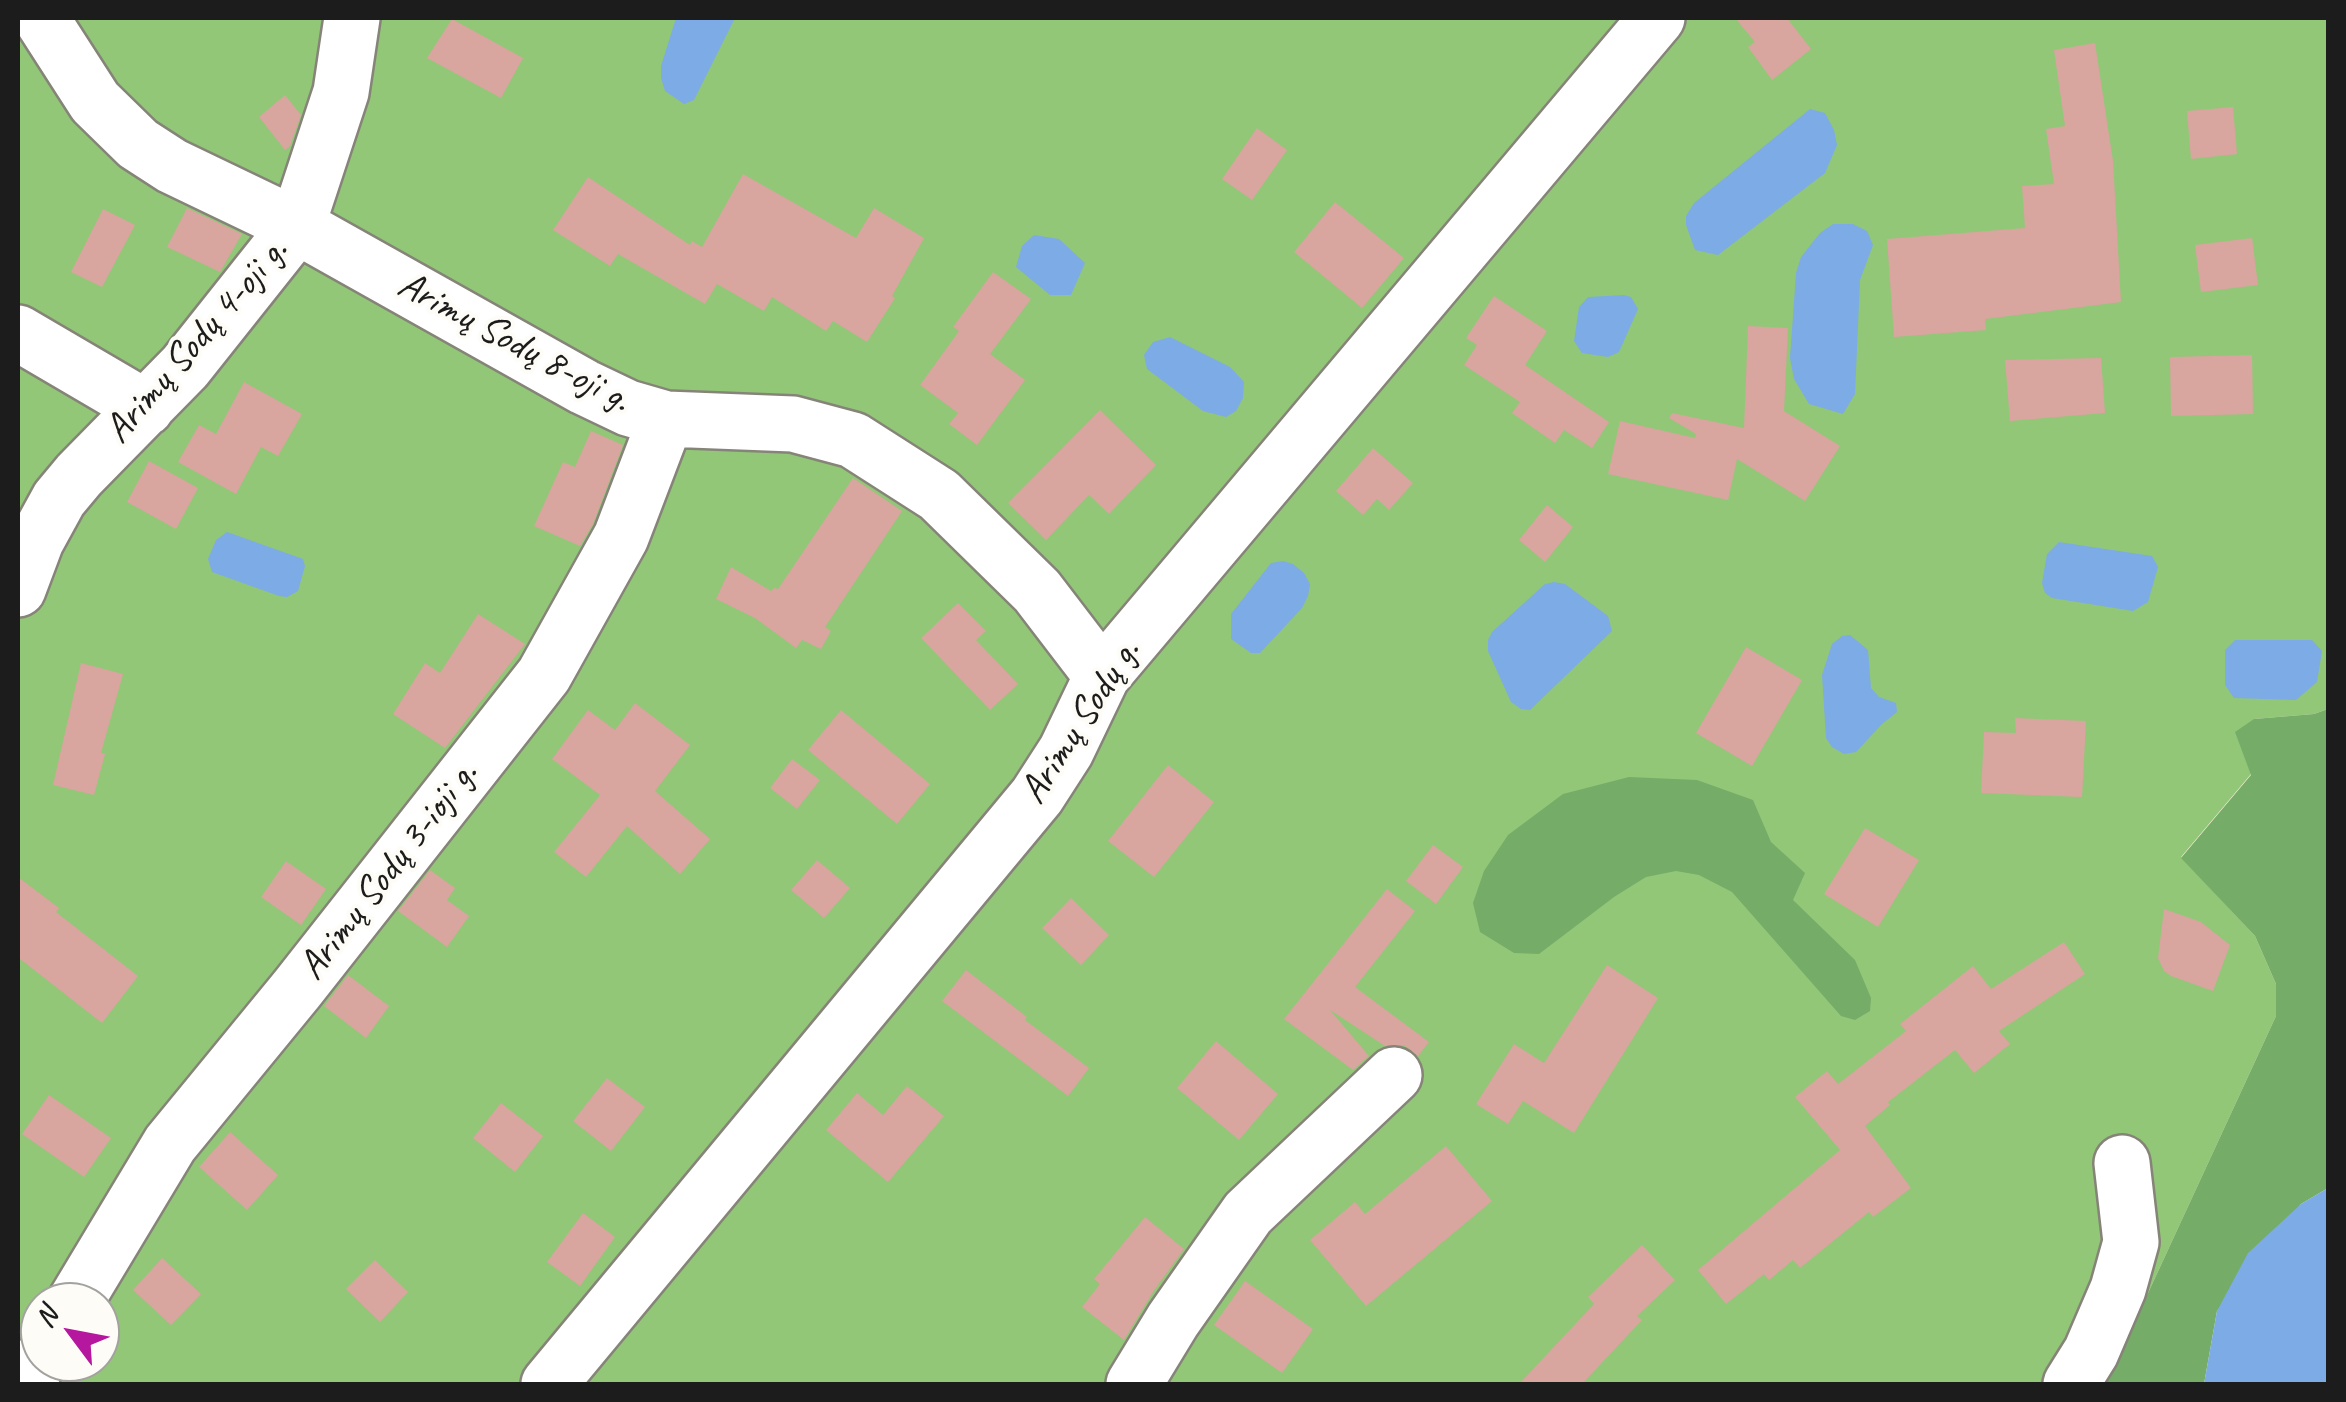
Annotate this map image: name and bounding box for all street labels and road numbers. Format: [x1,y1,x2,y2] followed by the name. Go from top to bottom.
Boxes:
[95,228,299,454] street label: Arimų Sodų 4-oji g.
[390,262,638,424] street label: Arimų Sodų 8-oji g.
[1010,631,1152,813] street label: Arimų Sodų g.
[289,752,489,990] street label: Arimų Sodų 3-ioji g.

